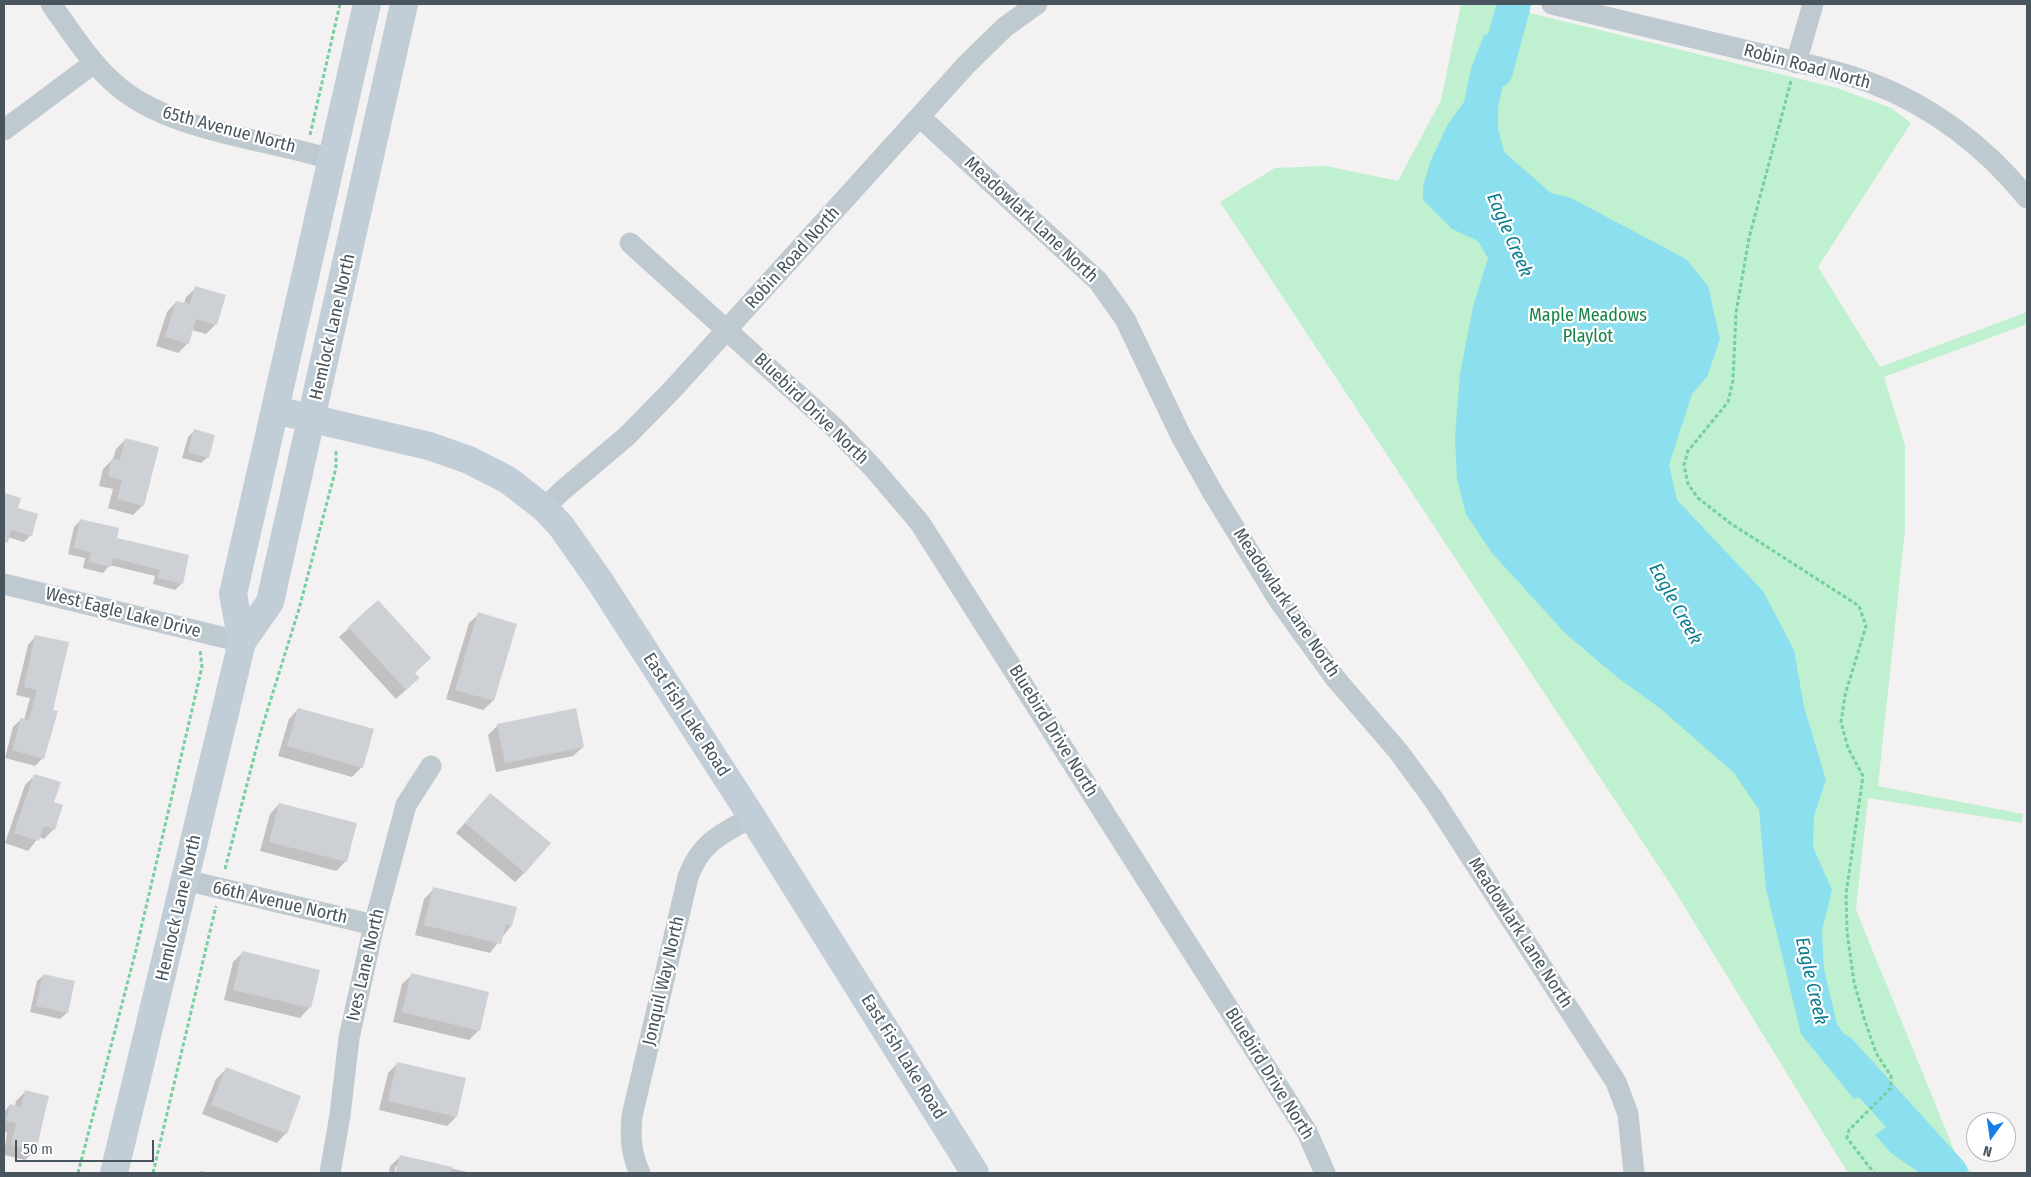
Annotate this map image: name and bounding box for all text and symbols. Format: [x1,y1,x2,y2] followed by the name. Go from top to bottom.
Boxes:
[1741,40,1873,94] street label: Robin Road North
[160,102,298,158] street label: 65th Avenue North
[960,152,1102,288] street label: Meadowlark Lane North
[1481,189,1537,281] water label: Eagle Creek
[741,202,845,314] street label: Robin Road North
[306,252,360,402] street label: Hemlock Lane North
[1529,305,1647,348] park label: Maple Meadows Playlot
[749,349,873,469] street label: Bluebird Drive North
[1228,524,1344,682] street label: Meadowlark Lane North
[1643,559,1707,649] water label: Eagle Creek
[43,583,203,643] street label: West Eagle Lake Drive
[638,649,734,781] street label: East Fish Lake Road
[1004,661,1102,801] street label: Bluebird Drive North
[152,833,206,983] street label: Hemlock Lane North
[1463,854,1577,1012] street label: Meadowlark Lane North
[210,877,350,929] street label: 66th Avenue North
[343,907,389,1023] street label: Ives Lane North
[639,914,689,1048] street label: Jonquil Way North
[1790,935,1832,1027] water label: Eagle Creek
[856,991,950,1123] street label: East Fish Lake Road
[1220,1004,1318,1144] street label: Bluebird Drive North
[1966,1112,2016,1162] north arrow
[18,1130,156,1162] scale bar
[23,1140,53,1158] text: 50 m
[1981,1142,1994,1160] text: N

